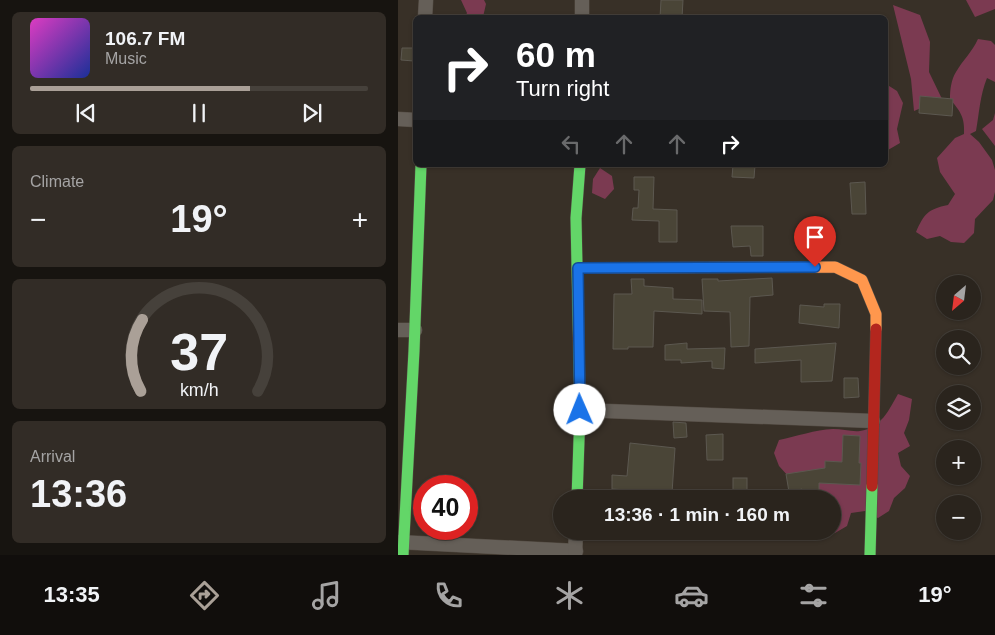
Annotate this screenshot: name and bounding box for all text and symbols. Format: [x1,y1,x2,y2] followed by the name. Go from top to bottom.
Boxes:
[105,28,185,49] text: 106.7 FM
[433,35,498,100] icon: right
[516,35,596,74] text: 60 m
[105,50,147,67] text: Music
[516,76,609,101] text: Turn right
[72,99,100,127] icon: previous
[185,99,213,127] icon: pause
[298,99,326,127] icon: next
[557,130,585,158] icon: left
[610,130,638,158] icon: ahead
[663,130,691,158] icon: ahead
[716,130,744,158] icon: right
[30,173,84,190] text: Climate
[170,198,228,240] text: 19°
[30,204,46,235] text: −
[352,204,368,235] text: +
[794,216,836,267] pin
[801,223,829,251] icon: arrive
[936,275,980,320] north arrow
[936,275,981,540] map controls
[170,323,228,381] text: 37
[936,330,981,375] button: search
[180,380,218,400] text: km/h
[553,383,605,435] position arrow
[936,385,981,430] button: layers
[936,440,981,485] button: +
[30,448,75,465] text: Arrival
[30,473,127,515] text: 13:36
[413,475,478,540] speed limit sign: 40
[936,495,981,540] button: −
[604,504,790,525] text: 13:36 · 1 min · 160 m
[187,578,222,613] icon: directions
[309,578,344,613] icon: music
[431,578,466,613] icon: phone
[552,578,587,613] icon: climate
[674,578,709,613] icon: car
[796,578,831,613] icon: filters
[43,582,100,607] text: 13:35
[918,582,951,607] text: 19°

